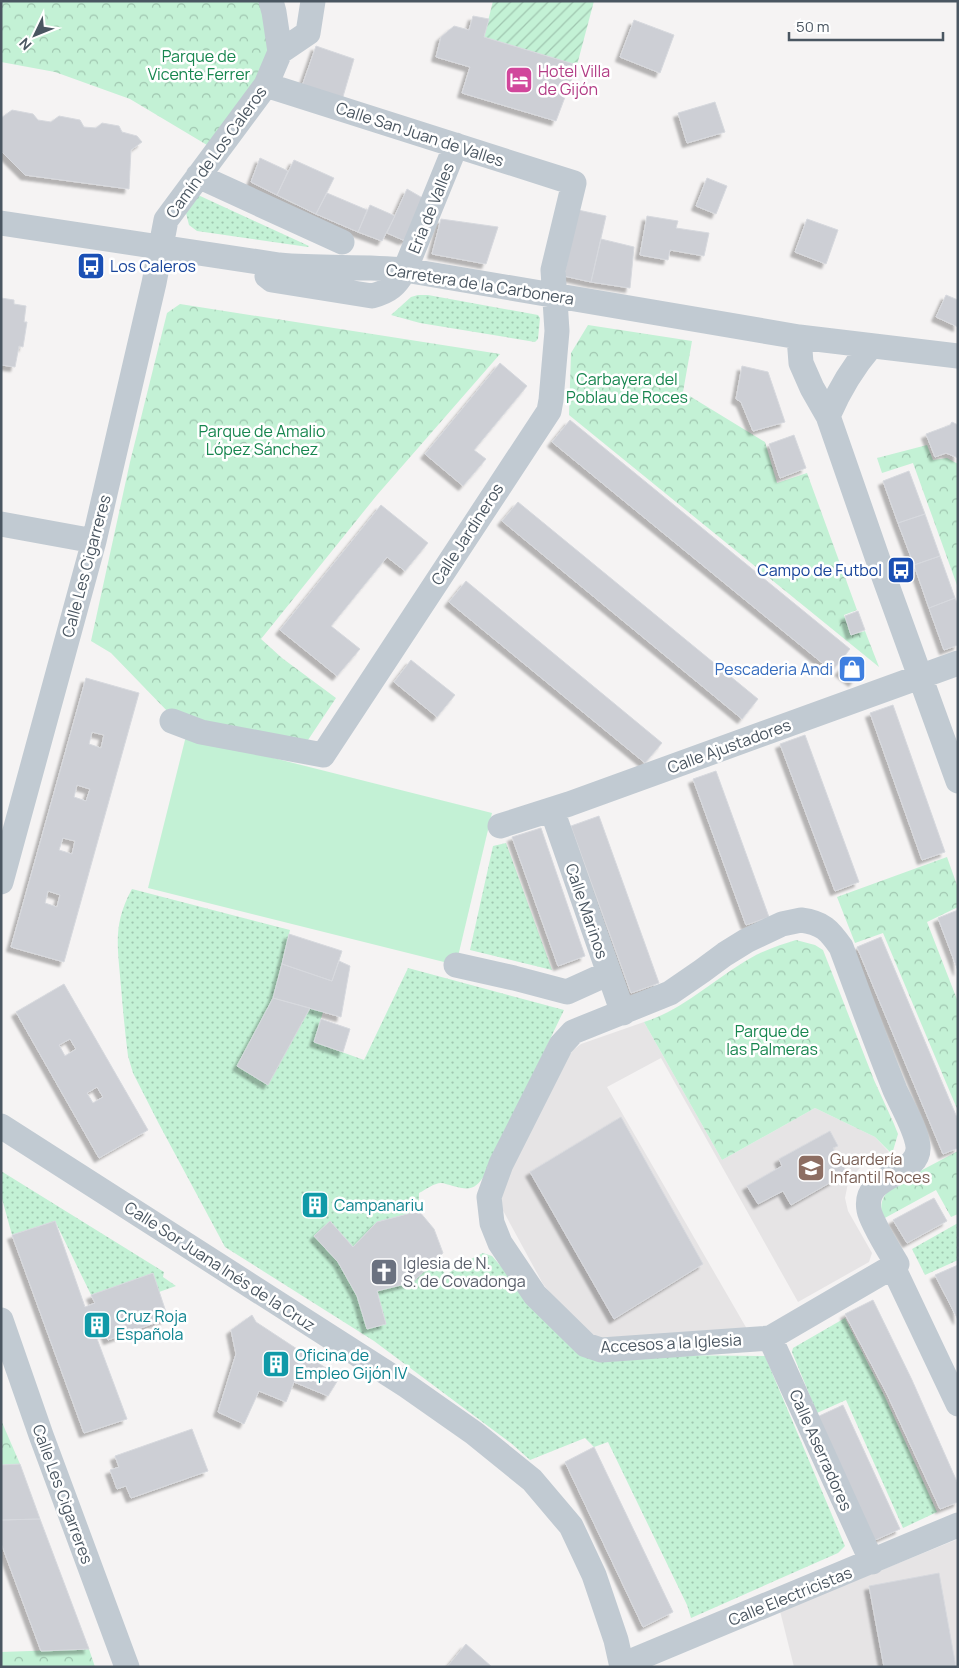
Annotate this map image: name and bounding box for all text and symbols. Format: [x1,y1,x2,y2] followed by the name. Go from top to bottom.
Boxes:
[10,10,60,60] north arrow
[789,10,943,42] scale bar
[796,16,830,37] text: 50 m
[15,34,36,54] text: N
[148,45,251,85] park label: Parque de Vicente Ferrer
[538,60,610,100] place label: Hotel Villa de Gijón
[504,65,534,95] hotel icon: Hotel Villa de Gijón
[161,81,271,223] street label: Camín de Los Caleros
[333,96,507,172] street label: Calle San Juan de Valles
[403,159,459,257] street label: Eria de Valles
[76,251,106,281] bus stop icon: Los Caleros
[110,255,196,277] place label: Los Caleros
[384,258,576,310] street label: Carretera de la Carbonera
[566,368,688,408] park label: Carbayera del Poblau de Roces
[198,420,326,460] park label: Parque de Amalio López Sánchez
[426,479,508,589] street label: Calle Jardineros
[56,492,116,640] street label: Calle Les Cigarreres
[886,555,916,585] bus stop icon: Campo de Futbol
[757,559,882,581] place label: Campo de Futbol
[837,654,867,684] shop icon: Pescaderia Andi
[715,658,833,680] place label: Pescaderia Andi
[664,713,794,779] street label: Calle Ajustadores
[560,860,614,962] street label: Calle Marinos
[726,1020,818,1060] park label: Parque de las Palmeras
[830,1148,930,1188] place label: Guardería Infantil Roces
[796,1153,826,1183] school or university icon: Guardería Infantil Roces
[300,1190,330,1220] building icon: Campanariu
[334,1194,424,1216] place label: Campanariu
[120,1196,320,1336] street label: Calle Sor Juana Inés de la Cruz
[403,1252,526,1292] place label: Iglesia de N. S. de Covadonga
[369,1257,399,1287] church icon: Iglesia de N. S. de Covadonga
[116,1305,187,1345] place label: Cruz Roja Española
[82,1310,112,1340] building icon: Cruz Roja Española
[600,1328,742,1358] street label: Accesos a la Iglesia
[295,1344,408,1384] place label: Oficina de Empleo Gijón IV
[261,1349,291,1379] building icon: Oficina de Empleo Gijón IV
[784,1386,858,1514] street label: Calle Aserradores
[28,1421,98,1567] street label: Calle Les Cigarreres
[725,1561,855,1631] street label: Calle Electricistas

